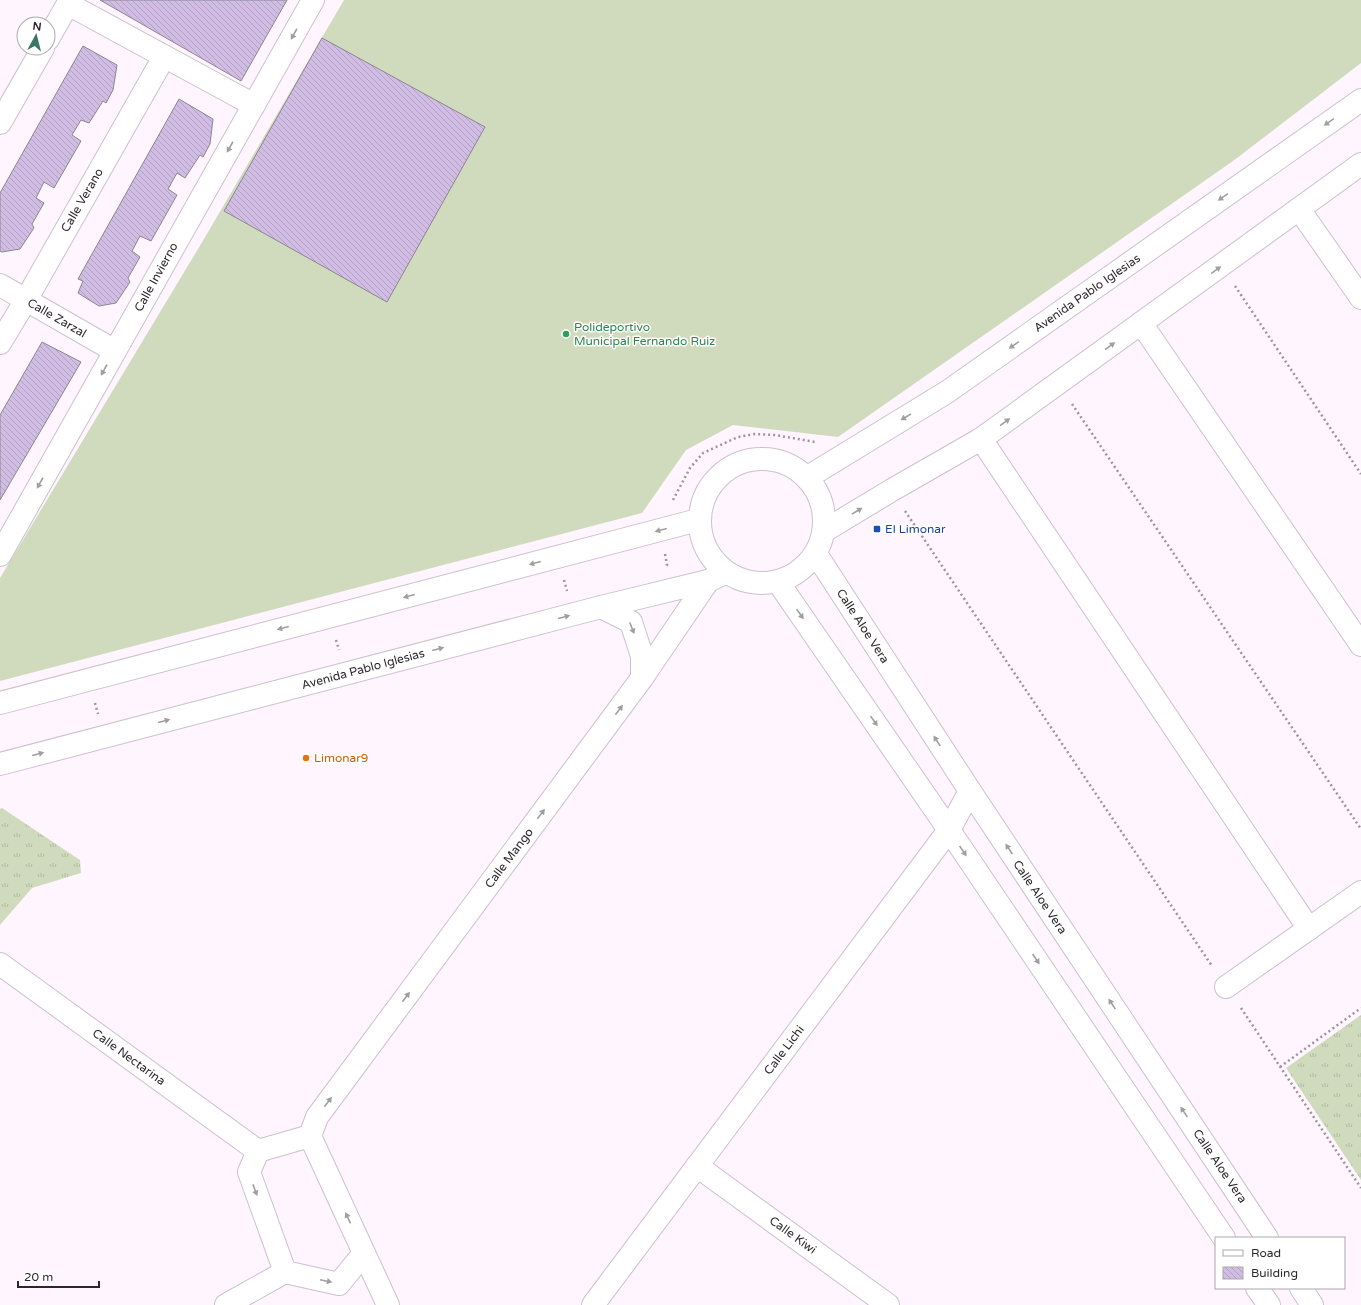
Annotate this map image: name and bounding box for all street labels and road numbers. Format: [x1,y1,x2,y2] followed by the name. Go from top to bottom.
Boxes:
[58,166,106,234] street label: Calle Verano
[131,240,181,314] street label: Calle Invierno
[1031,251,1143,335] street label: Avenida Pablo Iglesias
[25,296,89,340] street label: Calle Zarzal
[834,586,892,666] street label: Calle Aloe Vera
[300,646,426,692] street label: Avenida Pablo Iglesias
[482,825,536,891] street label: Calle Mango
[1010,857,1070,937] street label: Calle Aloe Vera
[761,1023,807,1077] street label: Calle Lichi
[90,1026,168,1088] street label: Calle Nectarina
[1190,1126,1250,1206] street label: Calle Aloe Vera
[767,1213,819,1257] street label: Calle Kiwi

